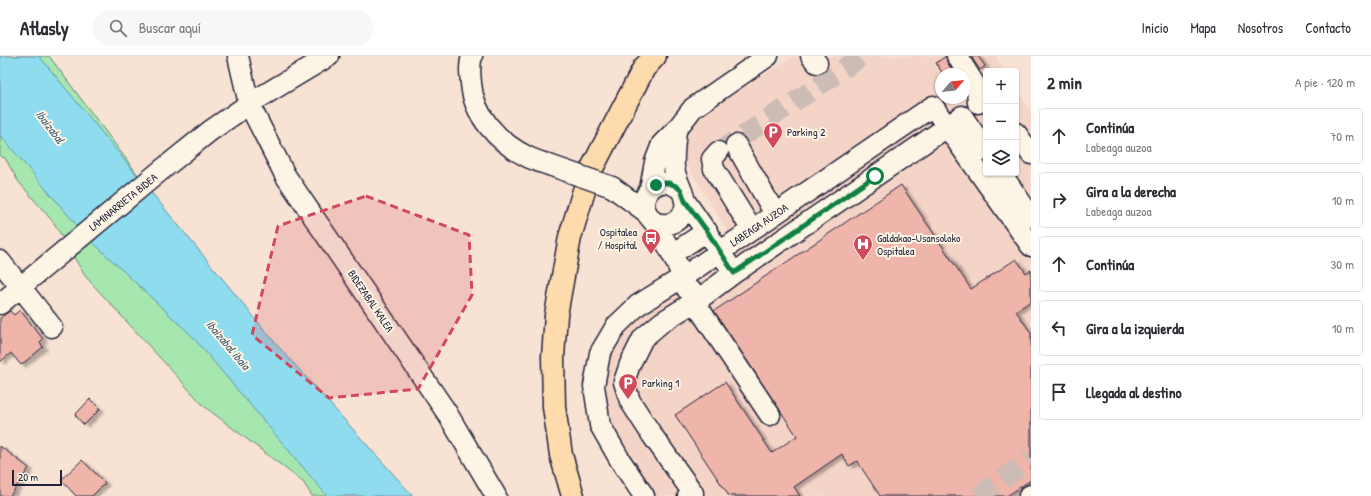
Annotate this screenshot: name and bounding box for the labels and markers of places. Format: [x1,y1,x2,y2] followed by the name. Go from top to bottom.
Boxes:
[762,121,784,149] parking icon: Parking 2
[787,125,825,139] place label: Parking 2
[598,225,638,252] place label: Ospitalea / Hospital
[640,227,662,255] bus stop icon: Ospitalea / Hospital
[877,231,961,258] place label: Galdakao-Usansoloko Ospitalea
[852,233,874,261] hospital icon: Galdakao-Usansoloko Ospitalea
[617,372,639,400] parking icon: Parking 1
[642,376,679,390] place label: Parking 1

